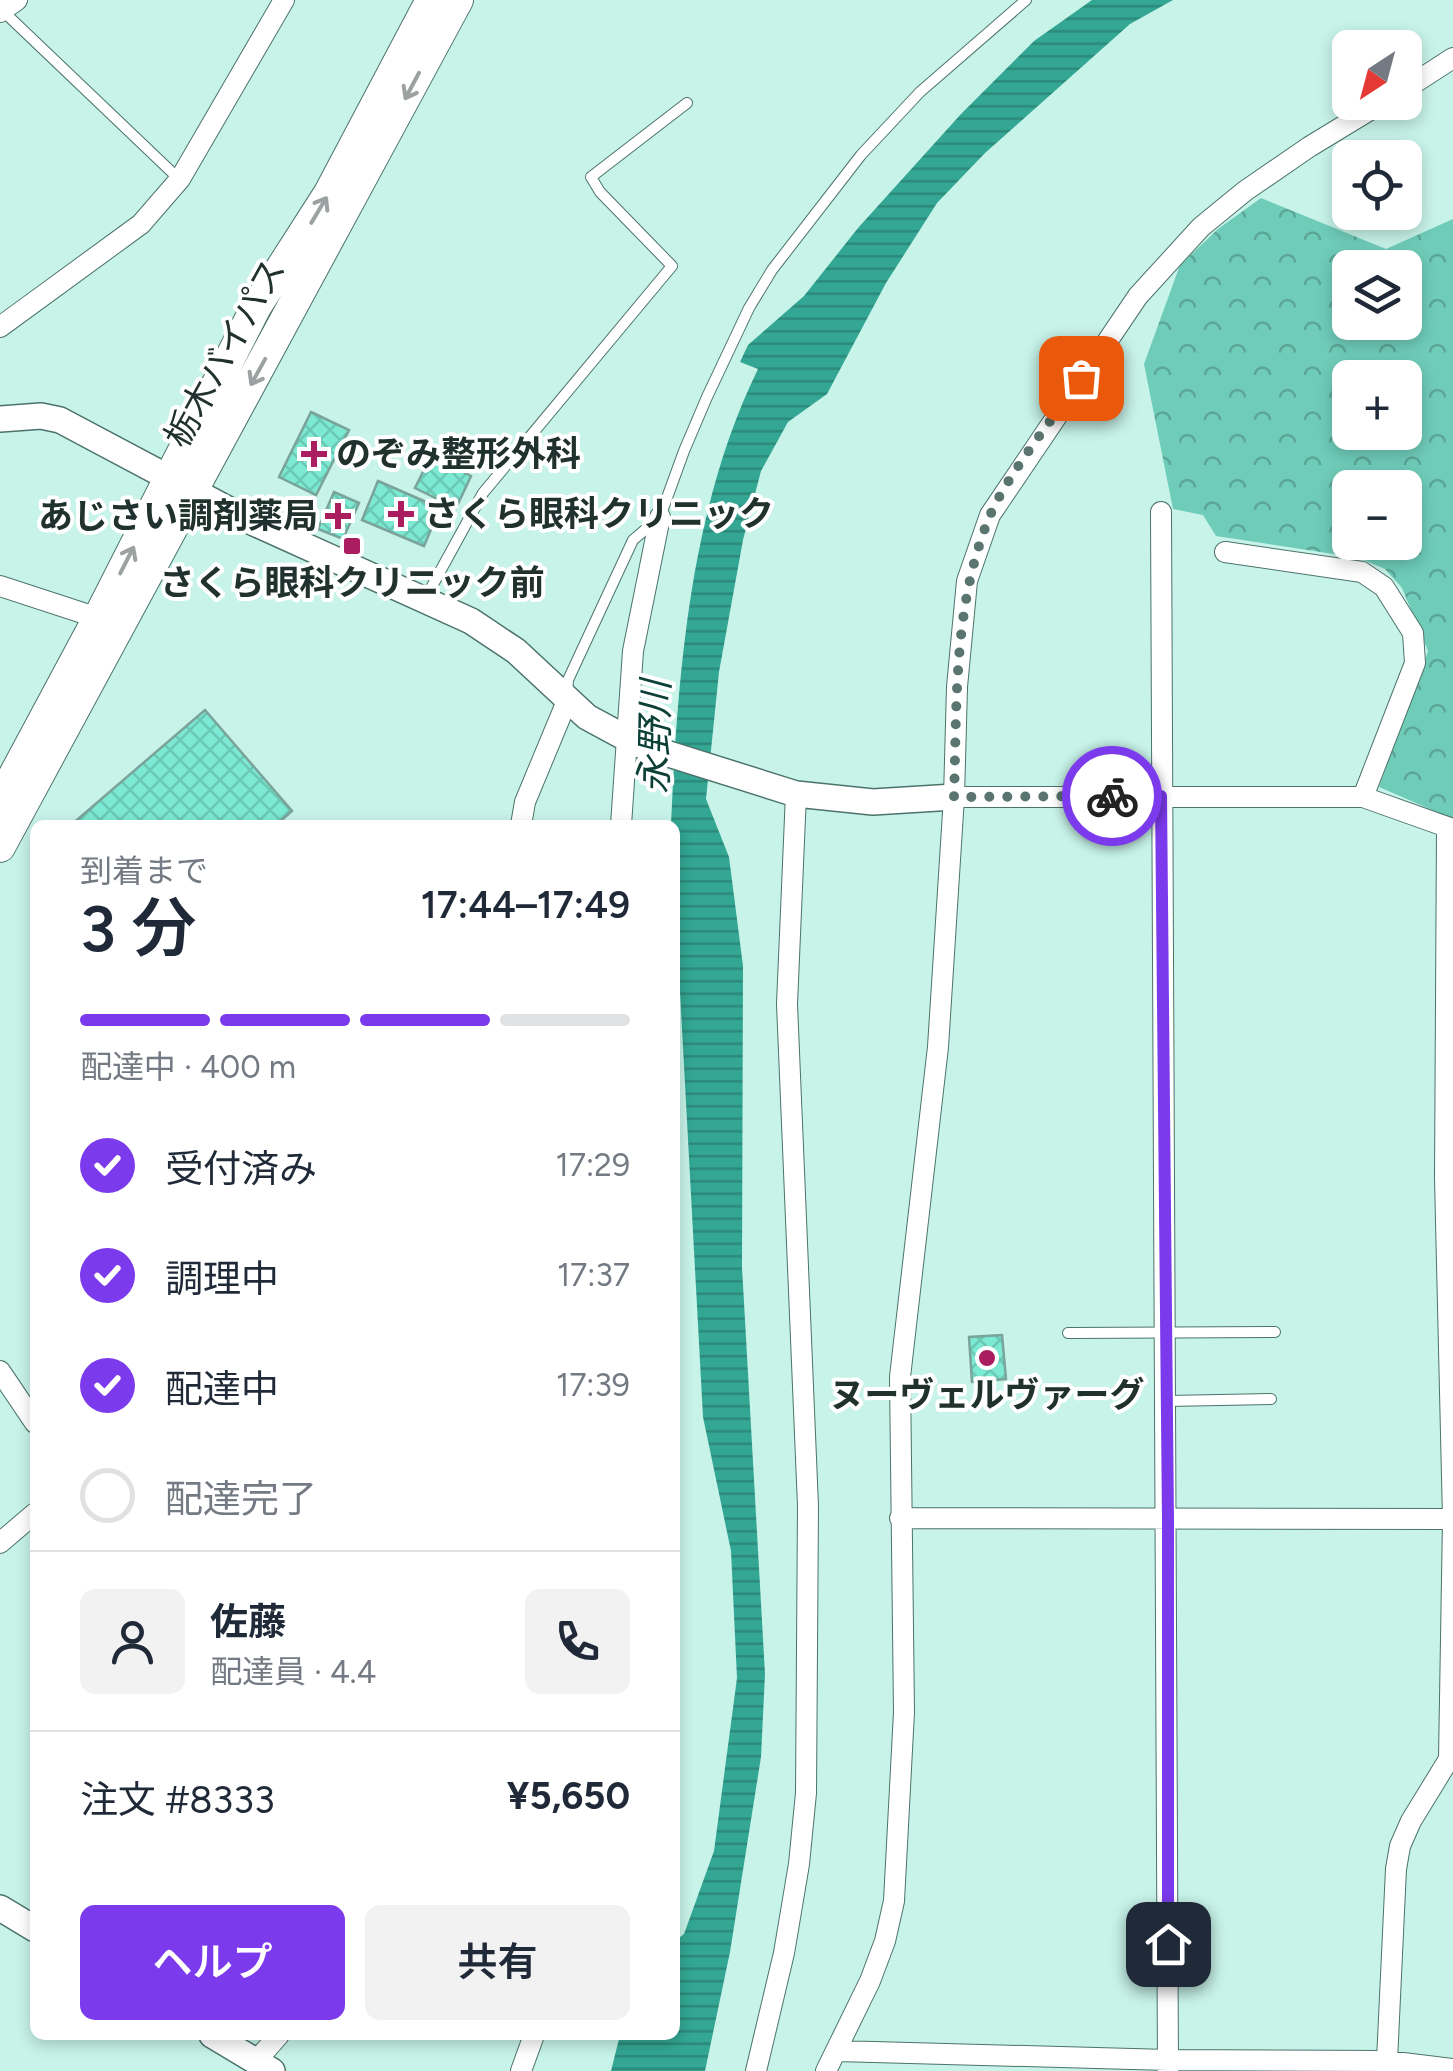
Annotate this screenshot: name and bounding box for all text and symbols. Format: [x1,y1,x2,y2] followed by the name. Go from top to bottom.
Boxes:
[1332,30,1422,120] north arrow
[1332,30,1422,560] map controls
[402,71,421,101] one-way arrow
[1332,140,1422,230] button: locate
[309,196,329,225] one-way arrow
[1332,250,1422,340] button: layers
[156,251,294,455] street label: 栃木バイパス
[1039,336,1124,421] pin
[1054,351,1109,406] icon: bag
[248,357,268,387] one-way arrow
[1332,360,1422,450] button: +
[336,433,581,475] place label: のぞみ整形外科
[301,441,327,467] marker: のぞみ整形外科
[1332,470,1422,560] button: −
[424,493,774,535] place label: さくら眼科クリニック
[38,495,318,537] place label: あじさい調剤薬局
[388,501,414,527] marker: さくら眼科クリニック
[327,505,349,527] marker: あじさい調剤薬局
[341,535,363,557] marker: さくら眼科クリニック前
[118,546,137,575] one-way arrow
[159,562,545,604] place label: さくら眼科クリニック前
[631,676,679,794] water label: 永野川
[1062,746,1162,846] courier
[1085,769,1140,824] icon: bike
[80,852,208,890] text: 到着まで
[421,882,630,928] text: 17:44–17:49
[80,889,196,967] text: 3 分
[80,1048,296,1086] text: 配達中 · 400 m
[80,1138,135,1193] icon: check
[165,1146,317,1192] text: 受付済み
[556,1146,630,1184] text: 17:29
[80,1248,135,1303] icon: check
[165,1256,279,1302] text: 調理中
[557,1256,630,1294] text: 17:37
[976,1347,998,1369] marker: ヌーヴェルヴァーグ
[80,1358,135,1413] icon: check
[165,1366,279,1412] text: 配達中
[556,1366,630,1404] text: 17:39
[829,1374,1145,1416] place label: ヌーヴェルヴァーグ
[165,1476,317,1522] text: 配達完了
[80,1589,185,1694] button: person
[525,1589,630,1694] button: phone
[210,1599,286,1645] text: 佐藤
[210,1653,376,1691] text: 配達員 · 4.4
[507,1773,630,1819] text: ¥5,650
[80,1777,275,1823] text: 注文 #8333
[1126,1902,1211,1987] pin
[80,1905,345,2020] button: ヘルプ
[365,1905,630,2020] button: 共有
[1141,1917,1196,1972] icon: home

